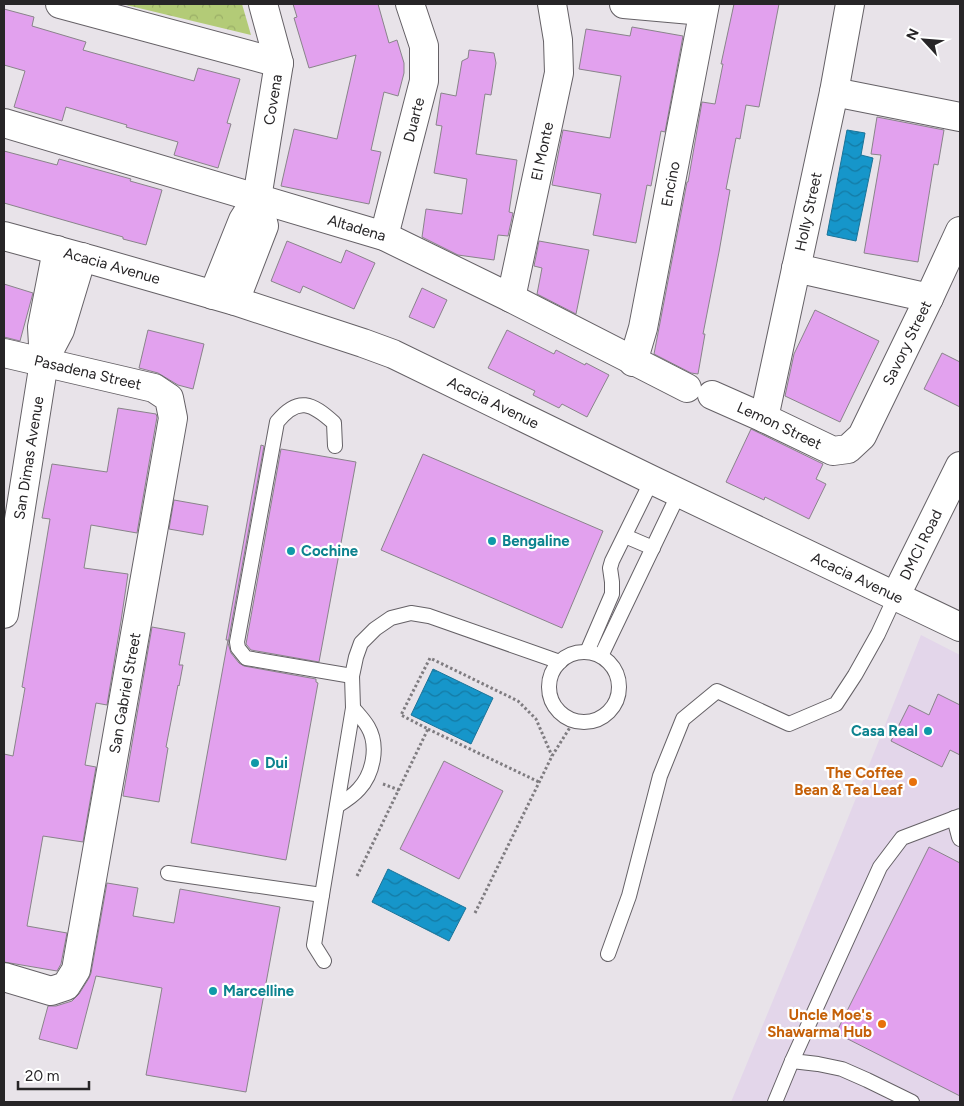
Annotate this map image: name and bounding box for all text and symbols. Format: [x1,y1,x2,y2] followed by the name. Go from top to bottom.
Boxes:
[899,15,949,65] north arrow
[903,26,923,43] text: N
[260,73,286,126] street label: Covena
[400,96,428,144] street label: Duarte
[527,120,557,182] street label: El Monte
[657,160,684,208] street label: Encino
[791,170,826,253] street label: Holly Street
[326,211,388,245] street label: Altadena
[62,244,162,288] street label: Acacia Avenue
[879,297,935,388] street label: Savory Street
[32,351,144,394] street label: Pasadena Street
[444,373,542,433] street label: Acacia Avenue
[10,395,47,521] street label: San Dimas Avenue
[734,398,825,453] street label: Lemon Street
[896,507,946,583] street label: DMCI Road
[502,532,570,550] place label: Bengaline
[486,535,498,547] marker: Bengaline
[301,542,359,560] place label: Cochine
[285,545,297,557] marker: Cochine
[808,548,906,607] street label: Acacia Avenue
[105,631,145,755] street label: San Gabriel Street
[851,722,918,740] place label: Casa Real
[922,725,934,737] marker: Casa Real
[265,754,288,772] place label: Dui
[249,757,261,769] marker: Dui
[794,764,904,799] place label: The Coffee Bean & Tea Leaf
[907,776,919,788] marker: The Coffee Bean & Tea Leaf
[223,982,295,1000] place label: Marcelline
[207,985,219,997] marker: Marcelline
[767,1006,872,1041] place label: Uncle Moe's Shawarma Hub
[876,1018,888,1030] marker: Uncle Moe's Shawarma Hub
[18,1058,89,1090] scale bar
[25,1067,59,1085] text: 20 m

